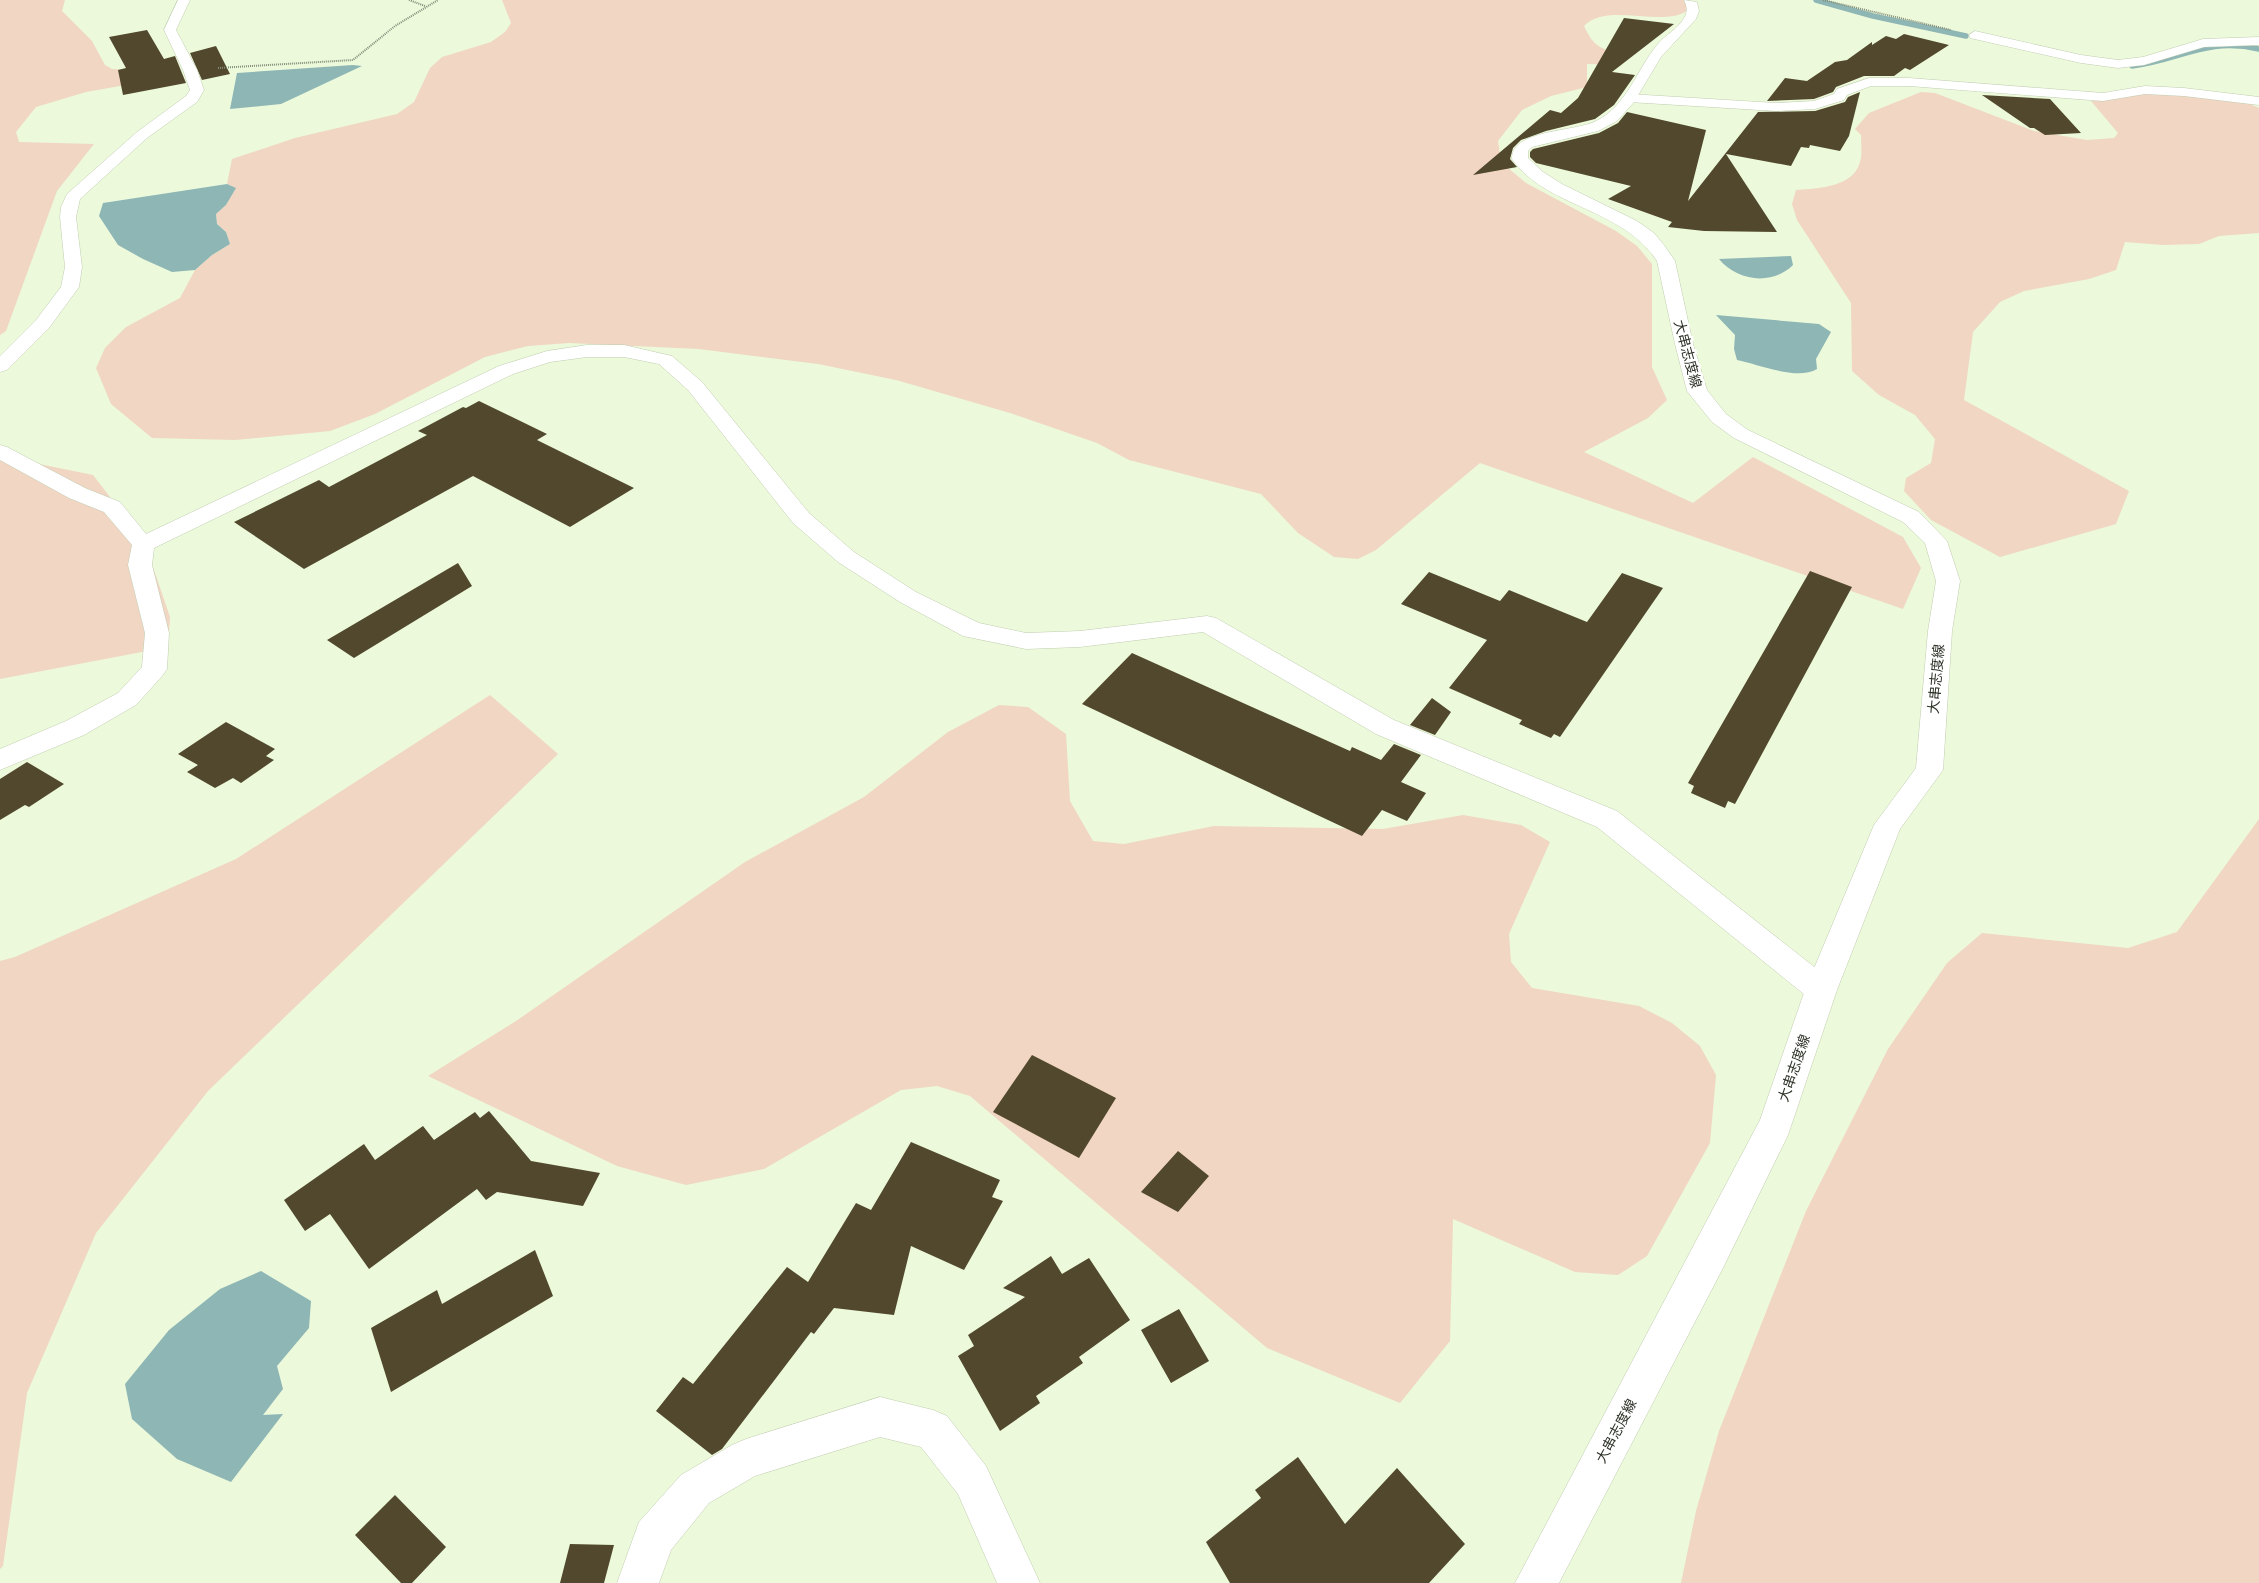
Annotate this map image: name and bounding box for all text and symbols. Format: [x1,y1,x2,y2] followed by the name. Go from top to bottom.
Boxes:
[1671,318,1705,390] street label: 大串志度線
[1925,643,1947,715] street label: 大串志度線
[1775,1032,1813,1104] street label: 大串志度線
[1593,1396,1639,1466] street label: 大串志度線

